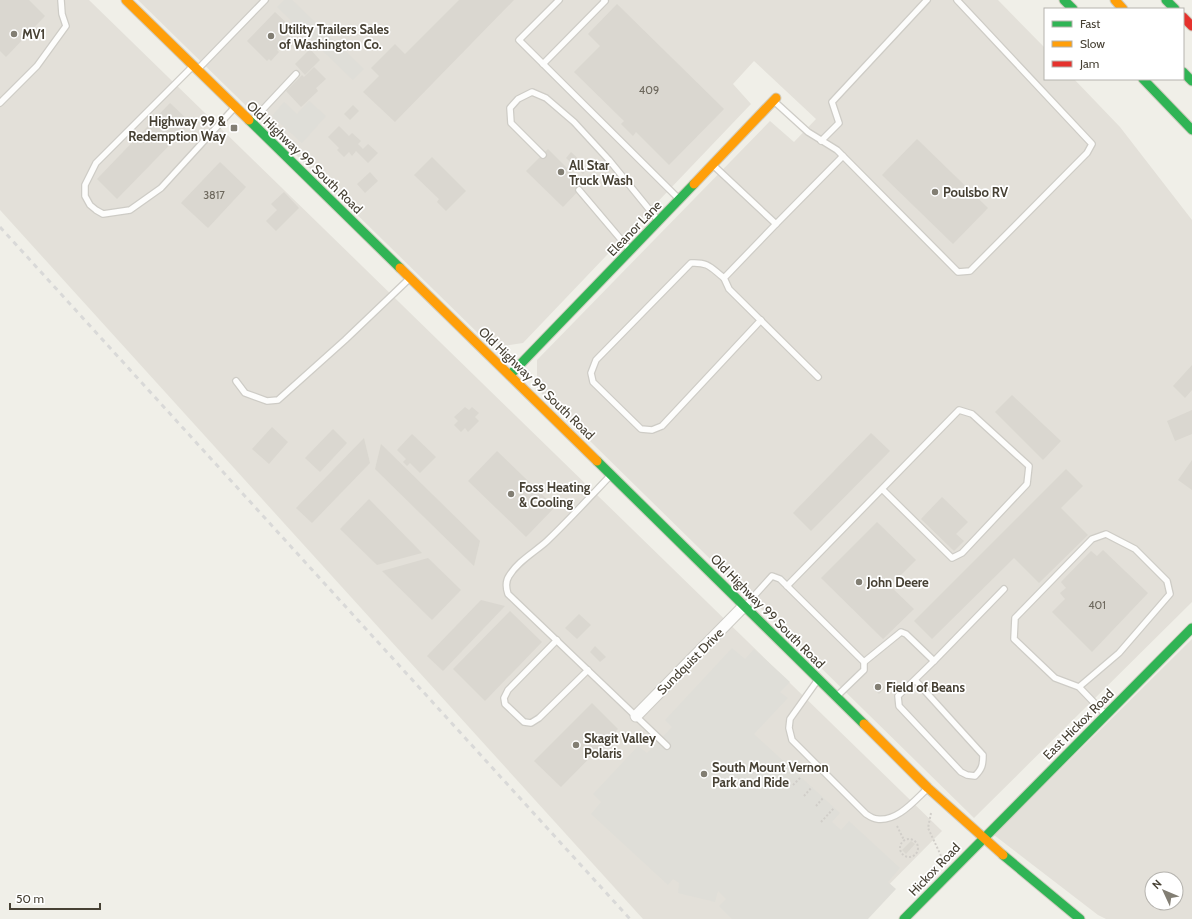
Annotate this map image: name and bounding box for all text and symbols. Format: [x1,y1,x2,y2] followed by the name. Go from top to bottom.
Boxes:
[1044,8,1184,80] legend
[1080,16,1100,31] text: Fast
[279,21,389,52] place label: Utility Trailers Sales of Washington Co.
[22,26,45,42] place label: MV1
[9,29,19,39] marker: MV1
[266,31,276,41] marker: Utility Trailers Sales of Washington Co.
[1080,36,1105,51] text: Slow
[1079,56,1099,71] text: Jam
[639,83,659,97] house number: 409
[244,97,366,217] street label: Old Highway 99 South Road
[128,113,227,144] place label: Highway 99 & Redemption Way
[229,123,239,133] marker: Highway 99 & Redemption Way
[569,157,633,188] place label: All Star Truck Wash
[556,167,566,177] marker: All Star Truck Wash
[943,184,1009,200] place label: Poulsbo RV
[930,187,940,197] marker: Poulsbo RV
[203,188,225,202] house number: 3817
[604,197,665,259] street label: Eleanor Lane
[476,323,598,443] street label: Old Highway 99 South Road
[519,479,591,510] place label: Foss Heating & Cooling
[506,489,516,499] marker: Foss Heating & Cooling
[708,551,828,671] street label: Old Highway 99 South Road
[866,574,929,590] place label: John Deere
[854,577,864,587] marker: John Deere
[1088,598,1106,612] house number: 401
[653,624,727,698] street label: Sundquist Drive
[886,679,965,695] place label: Field of Beans
[873,682,883,692] marker: Field of Beans
[1039,685,1117,763] street label: East Hickox Road
[584,730,656,761] place label: Skagit Valley Polaris
[571,740,581,750] marker: Skagit Valley Polaris
[712,759,829,790] place label: South Mount Vernon Park and Ride
[699,769,709,779] marker: South Mount Vernon Park and Ride
[905,839,963,899] street label: Hickox Road
[1144,871,1184,911] north arrow
[1149,876,1165,892] text: N
[10,885,100,911] scale bar
[16,891,44,906] text: 50 m

